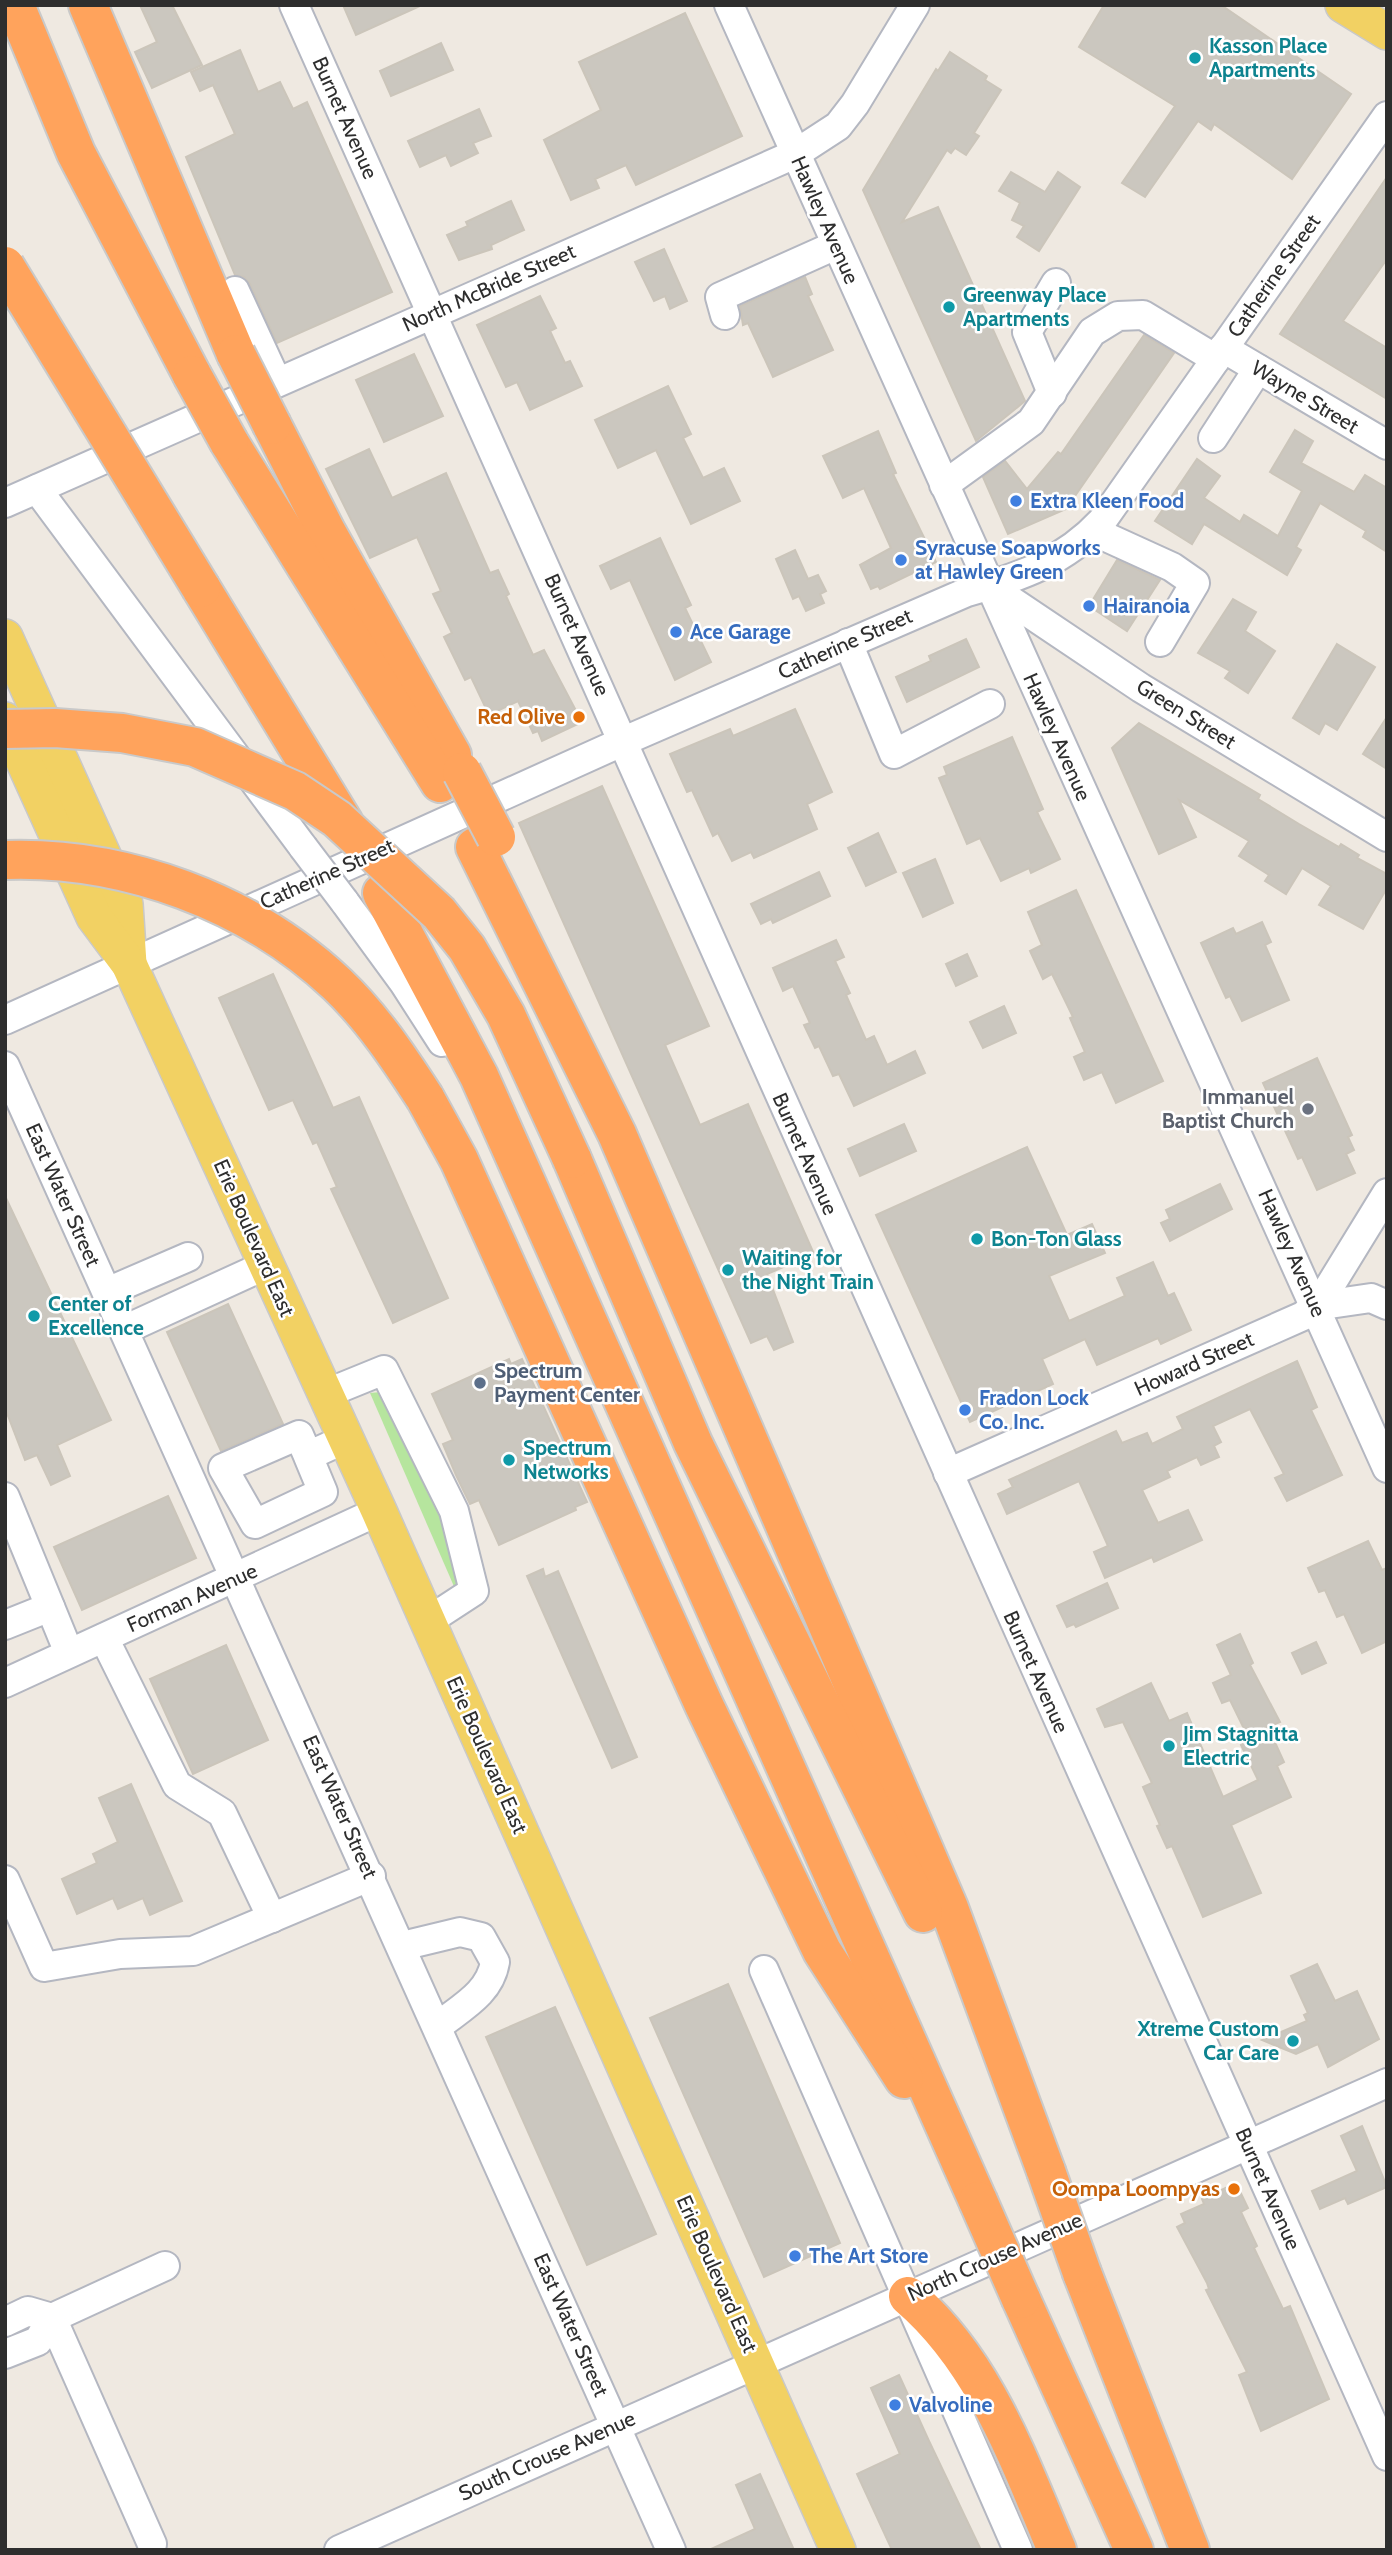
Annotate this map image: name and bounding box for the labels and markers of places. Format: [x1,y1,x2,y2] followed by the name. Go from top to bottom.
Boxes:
[1209,33,1327,82] place label: Kasson Place Apartments
[1187,50,1203,66] marker: Kasson Place Apartments
[963,282,1107,331] place label: Greenway Place Apartments
[941,299,957,315] marker: Greenway Place Apartments
[1030,488,1184,513] place label: Extra Kleen Food
[1008,493,1024,509] marker: Extra Kleen Food
[915,535,1101,584] place label: Syracuse Soapworks at Hawley Green
[893,552,909,568] marker: Syracuse Soapworks at Hawley Green
[1103,593,1190,618] place label: Hairanoia
[1081,598,1097,614] marker: Hairanoia
[690,619,791,644] place label: Ace Garage
[668,624,684,640] marker: Ace Garage
[477,704,565,729] place label: Red Olive
[571,709,587,725] marker: Red Olive
[1162,1084,1294,1133] place label: Immanuel Baptist Church
[1300,1101,1316,1117] marker: Immanuel Baptist Church
[991,1226,1122,1251] place label: Bon-Ton Glass
[969,1231,985,1247] marker: Bon-Ton Glass
[742,1245,874,1294] place label: Waiting for the Night Train
[720,1262,736,1278] marker: Waiting for the Night Train
[48,1291,144,1340] place label: Center of Excellence
[26,1308,42,1324] marker: Center of Excellence
[494,1358,640,1407] place label: Spectrum Payment Center
[472,1375,488,1391] marker: Spectrum Payment Center
[979,1385,1090,1434] place label: Fradon Lock Co. Inc.
[957,1402,973,1418] marker: Fradon Lock Co. Inc.
[523,1435,611,1484] place label: Spectrum Networks
[501,1452,517,1468] marker: Spectrum Networks
[1182,1721,1299,1770] place label: Jim Stagnitta Electric
[1161,1738,1177,1754] marker: Jim Stagnitta Electric
[1137,2016,1279,2065] place label: Xtreme Custom Car Care
[1285,2033,1301,2049] marker: Xtreme Custom Car Care
[1052,2176,1220,2201] place label: Oompa Loompyas
[1226,2181,1242,2197] marker: Oompa Loompyas
[809,2243,929,2268] place label: The Art Store
[787,2248,803,2264] marker: The Art Store
[909,2392,992,2417] place label: Valvoline
[887,2397,903,2413] marker: Valvoline

